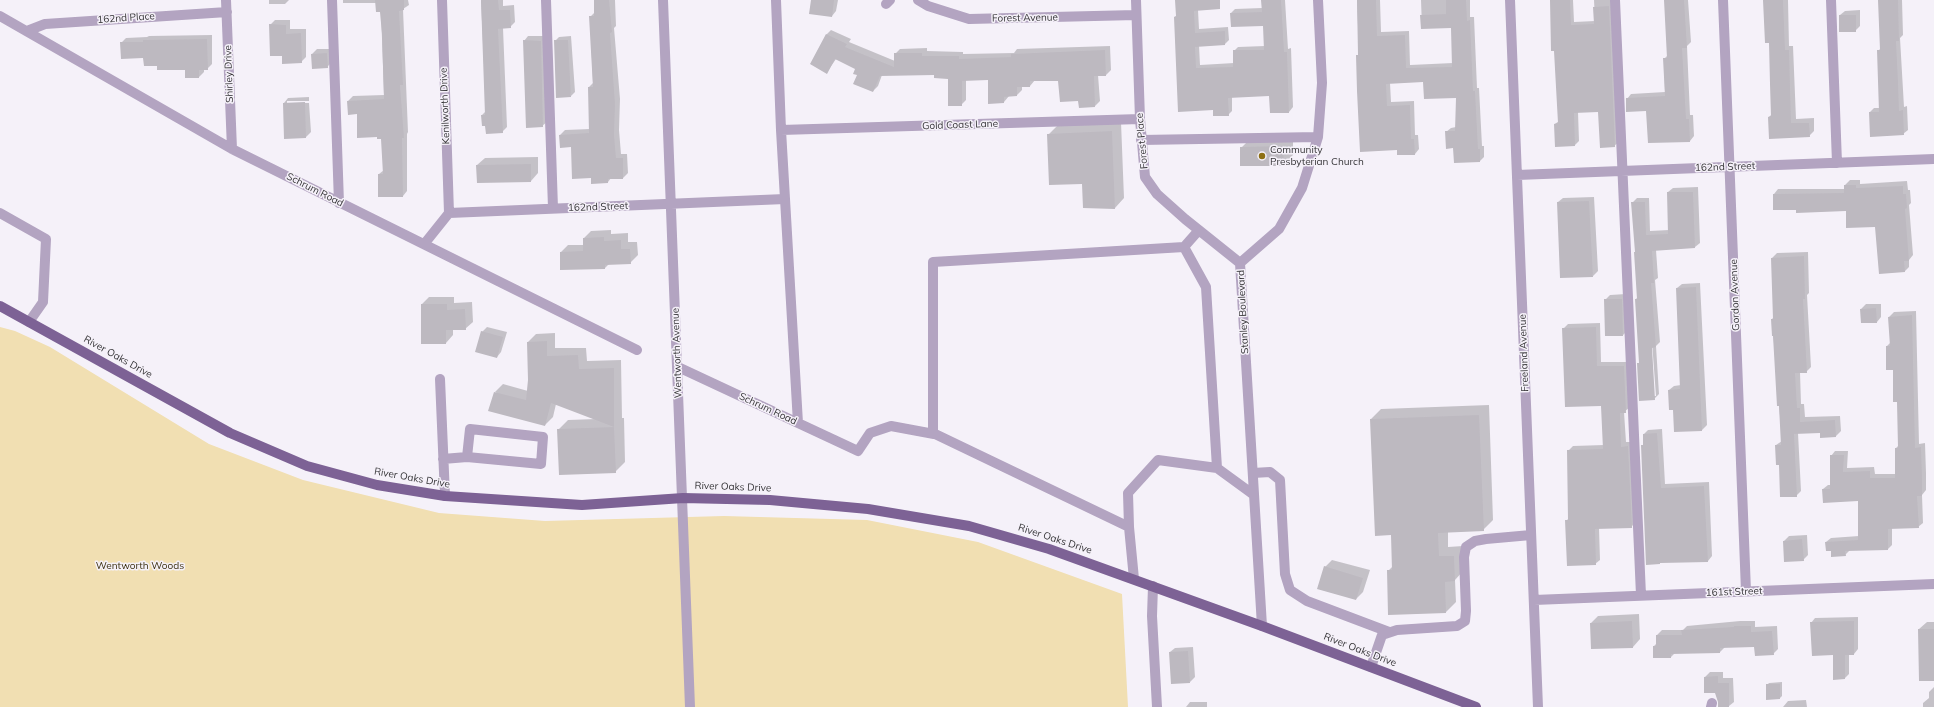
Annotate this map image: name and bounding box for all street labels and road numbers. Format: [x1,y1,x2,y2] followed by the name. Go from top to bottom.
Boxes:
[97,10,155,26] street label: 162nd Place
[992,11,1058,25] street label: Forest Avenue
[222,45,236,103] street label: Shirley Drive
[438,67,452,145] street label: Kenilworth Drive
[1134,112,1150,170] street label: Forest Place
[922,118,998,132] street label: Gold Coast Lane
[1695,160,1755,174] street label: 162nd Street
[285,171,345,209] street label: Schrum Road
[568,200,628,214] street label: 162nd Street
[1728,259,1742,331] street label: Gordon Avenue
[1235,270,1251,354] street label: Stanley Boulevard
[669,308,685,398] street label: Wentworth Avenue
[1517,314,1531,392] street label: Freeland Avenue
[82,333,154,381] street label: River Oaks Drive
[737,390,799,428] street label: Schrum Road
[373,465,451,491] street label: River Oaks Drive
[694,480,772,494] street label: River Oaks Drive
[1017,521,1093,557] street label: River Oaks Drive
[1705,585,1763,599] street label: 161st Street
[1322,631,1398,669] street label: River Oaks Drive

